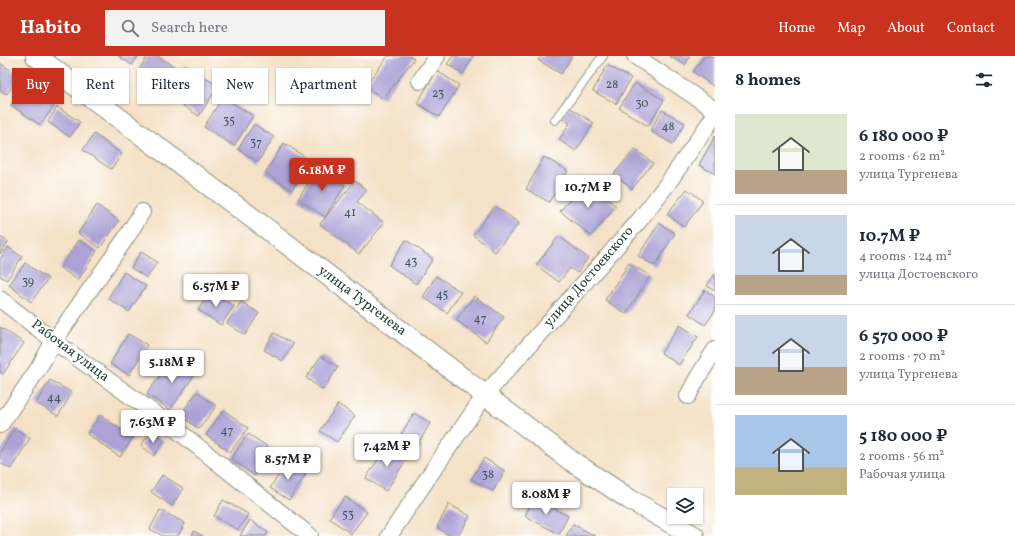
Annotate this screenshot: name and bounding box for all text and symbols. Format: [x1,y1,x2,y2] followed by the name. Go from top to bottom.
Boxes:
[105,10,385,46] search box
[20,15,81,41] text: Habito
[119,17,141,39] icon: search
[151,18,228,39] text: Search here
[778,19,815,38] text: Home
[837,19,865,38] text: Map
[887,19,925,38] text: About
[947,19,995,38] text: Contact
[12,68,64,104] chip: Buy
[72,68,129,104] chip: Rent
[137,68,204,104] chip: Filters
[212,68,268,104] chip: New
[276,68,371,104] chip: Apartment
[735,69,801,92] text: 8 homes
[973,69,995,91] icon: filters
[606,77,618,93] house number: 28
[432,86,444,102] house number: 23
[635,96,649,112] house number: 30
[223,113,235,129] house number: 35
[661,119,675,135] house number: 48
[859,125,949,148] text: 6 180 000 ₽
[767,130,815,178] icon: home
[250,135,262,151] house number: 37
[859,148,945,166] text: 2 rooms · 62 m²
[285,158,359,192] pin: 6.18M ₽
[298,162,346,180] text: 6.18M ₽
[859,166,958,184] text: улица Тургенева
[551,175,625,209] pin: 10.7M ₽
[565,179,611,197] text: 10.7M ₽
[344,205,356,221] house number: 41
[540,222,638,332] street label: улица Достоевского
[859,225,920,248] text: 10.7M ₽
[767,231,815,279] icon: home
[859,248,952,266] text: 4 rooms · 124 m²
[405,254,417,270] house number: 43
[314,261,410,341] street label: улица Тургенева
[859,266,978,284] text: улица Достоевского
[22,274,34,290] house number: 39
[179,274,253,308] pin: 6.57M ₽
[192,278,240,296] text: 6.57M ₽
[436,287,449,303] house number: 45
[474,311,487,327] house number: 47
[27,315,113,387] street label: Рабочая улица
[859,325,948,348] text: 6 570 000 ₽
[767,331,815,379] icon: home
[859,348,945,366] text: 2 rooms · 70 m²
[135,350,209,384] pin: 5.18M ₽
[149,354,195,372] text: 5.18M ₽
[859,366,958,384] text: улица Тургенева
[47,390,61,406] house number: 44
[116,410,190,444] pin: 7.63M ₽
[130,414,176,432] text: 7.63M ₽
[221,423,234,439] house number: 47
[859,425,947,448] text: 5 180 000 ₽
[767,431,815,479] icon: home
[350,434,424,468] pin: 7.42M ₽
[363,438,411,456] text: 7.42M ₽
[251,447,325,481] pin: 8.57M ₽
[859,448,944,466] text: 2 rooms · 56 m²
[265,451,312,469] text: 8.57M ₽
[859,466,945,484] text: Рабочая улица
[482,467,494,483] house number: 38
[509,482,583,516] pin: 8.08M ₽
[521,486,571,504] text: 8.08M ₽
[667,488,703,524] map controls
[667,488,703,524] button: layers
[342,507,354,523] house number: 53

